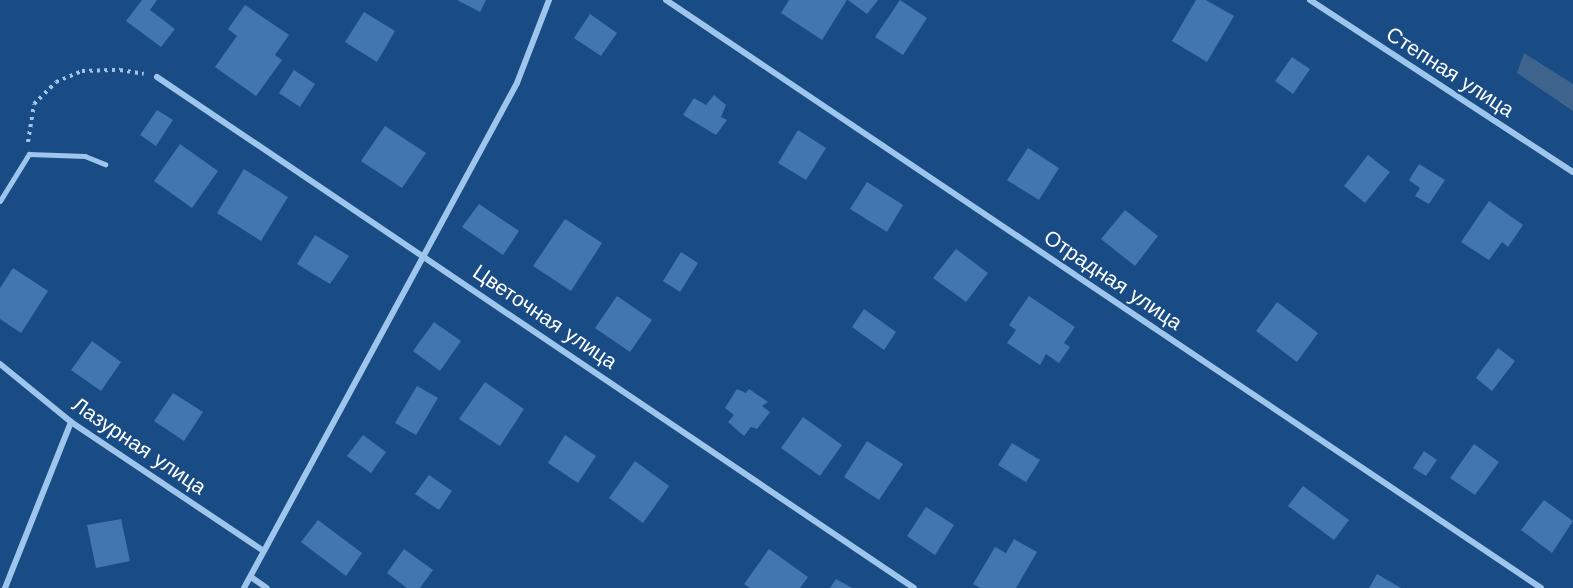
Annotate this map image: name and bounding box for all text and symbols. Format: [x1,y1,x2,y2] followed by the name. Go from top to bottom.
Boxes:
[1381,21,1519,123] street label: Степная улица
[1039,225,1187,335] street label: Отрадная улица
[468,259,622,375] street label: Цветочная улица
[67,392,211,500] street label: Лазурная улица

